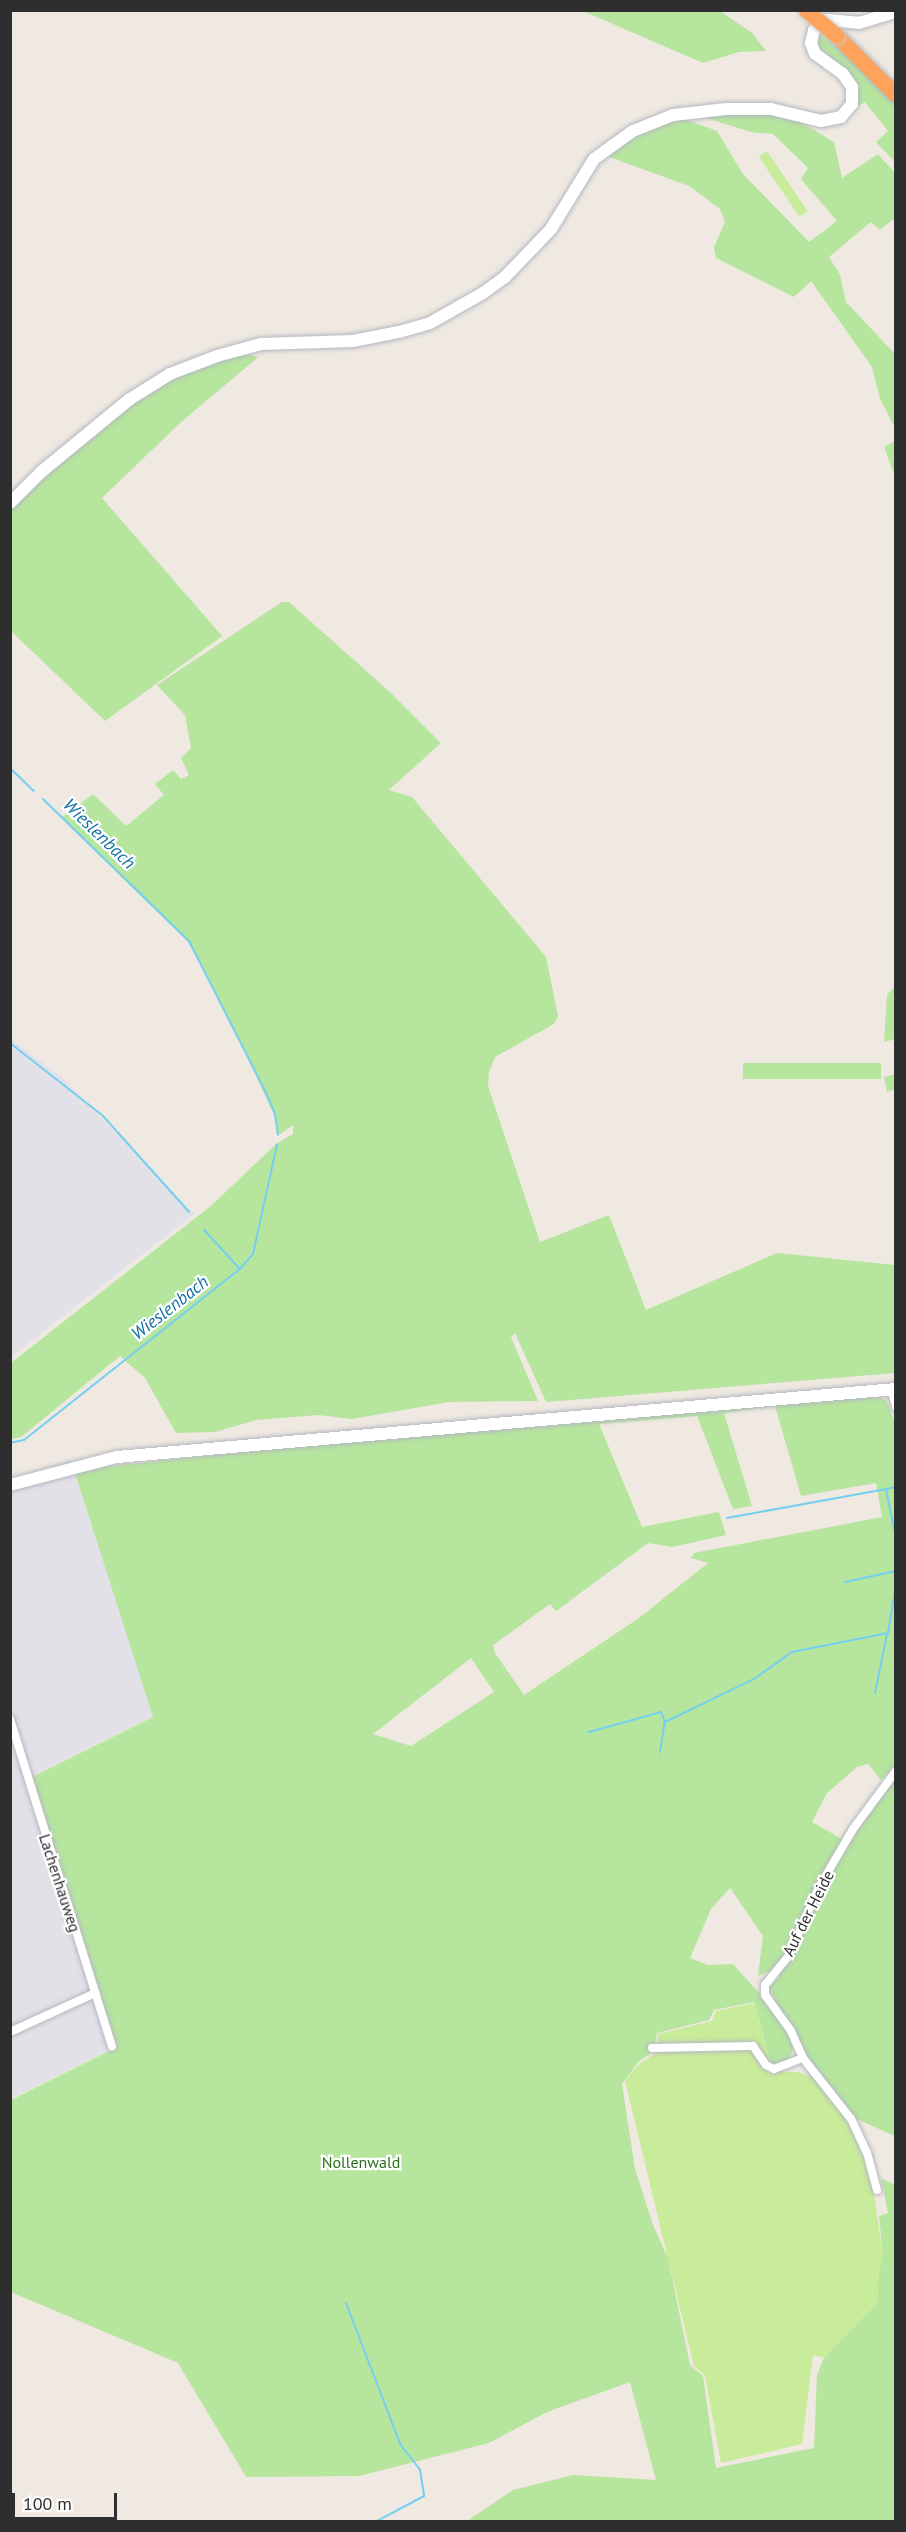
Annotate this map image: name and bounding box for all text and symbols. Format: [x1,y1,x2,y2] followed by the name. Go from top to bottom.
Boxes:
[58,794,140,874] water label: Wieslenbach
[127,1271,213,1345] water label: Wieslenbach
[35,1831,85,1935] street label: Lachenhauweg
[778,1867,838,1959] street label: Auf der Heide
[322,2152,400,2172] park label: Nollenwald
[15,2481,120,2519] scale bar
[23,2492,72,2515] text: 100 m

